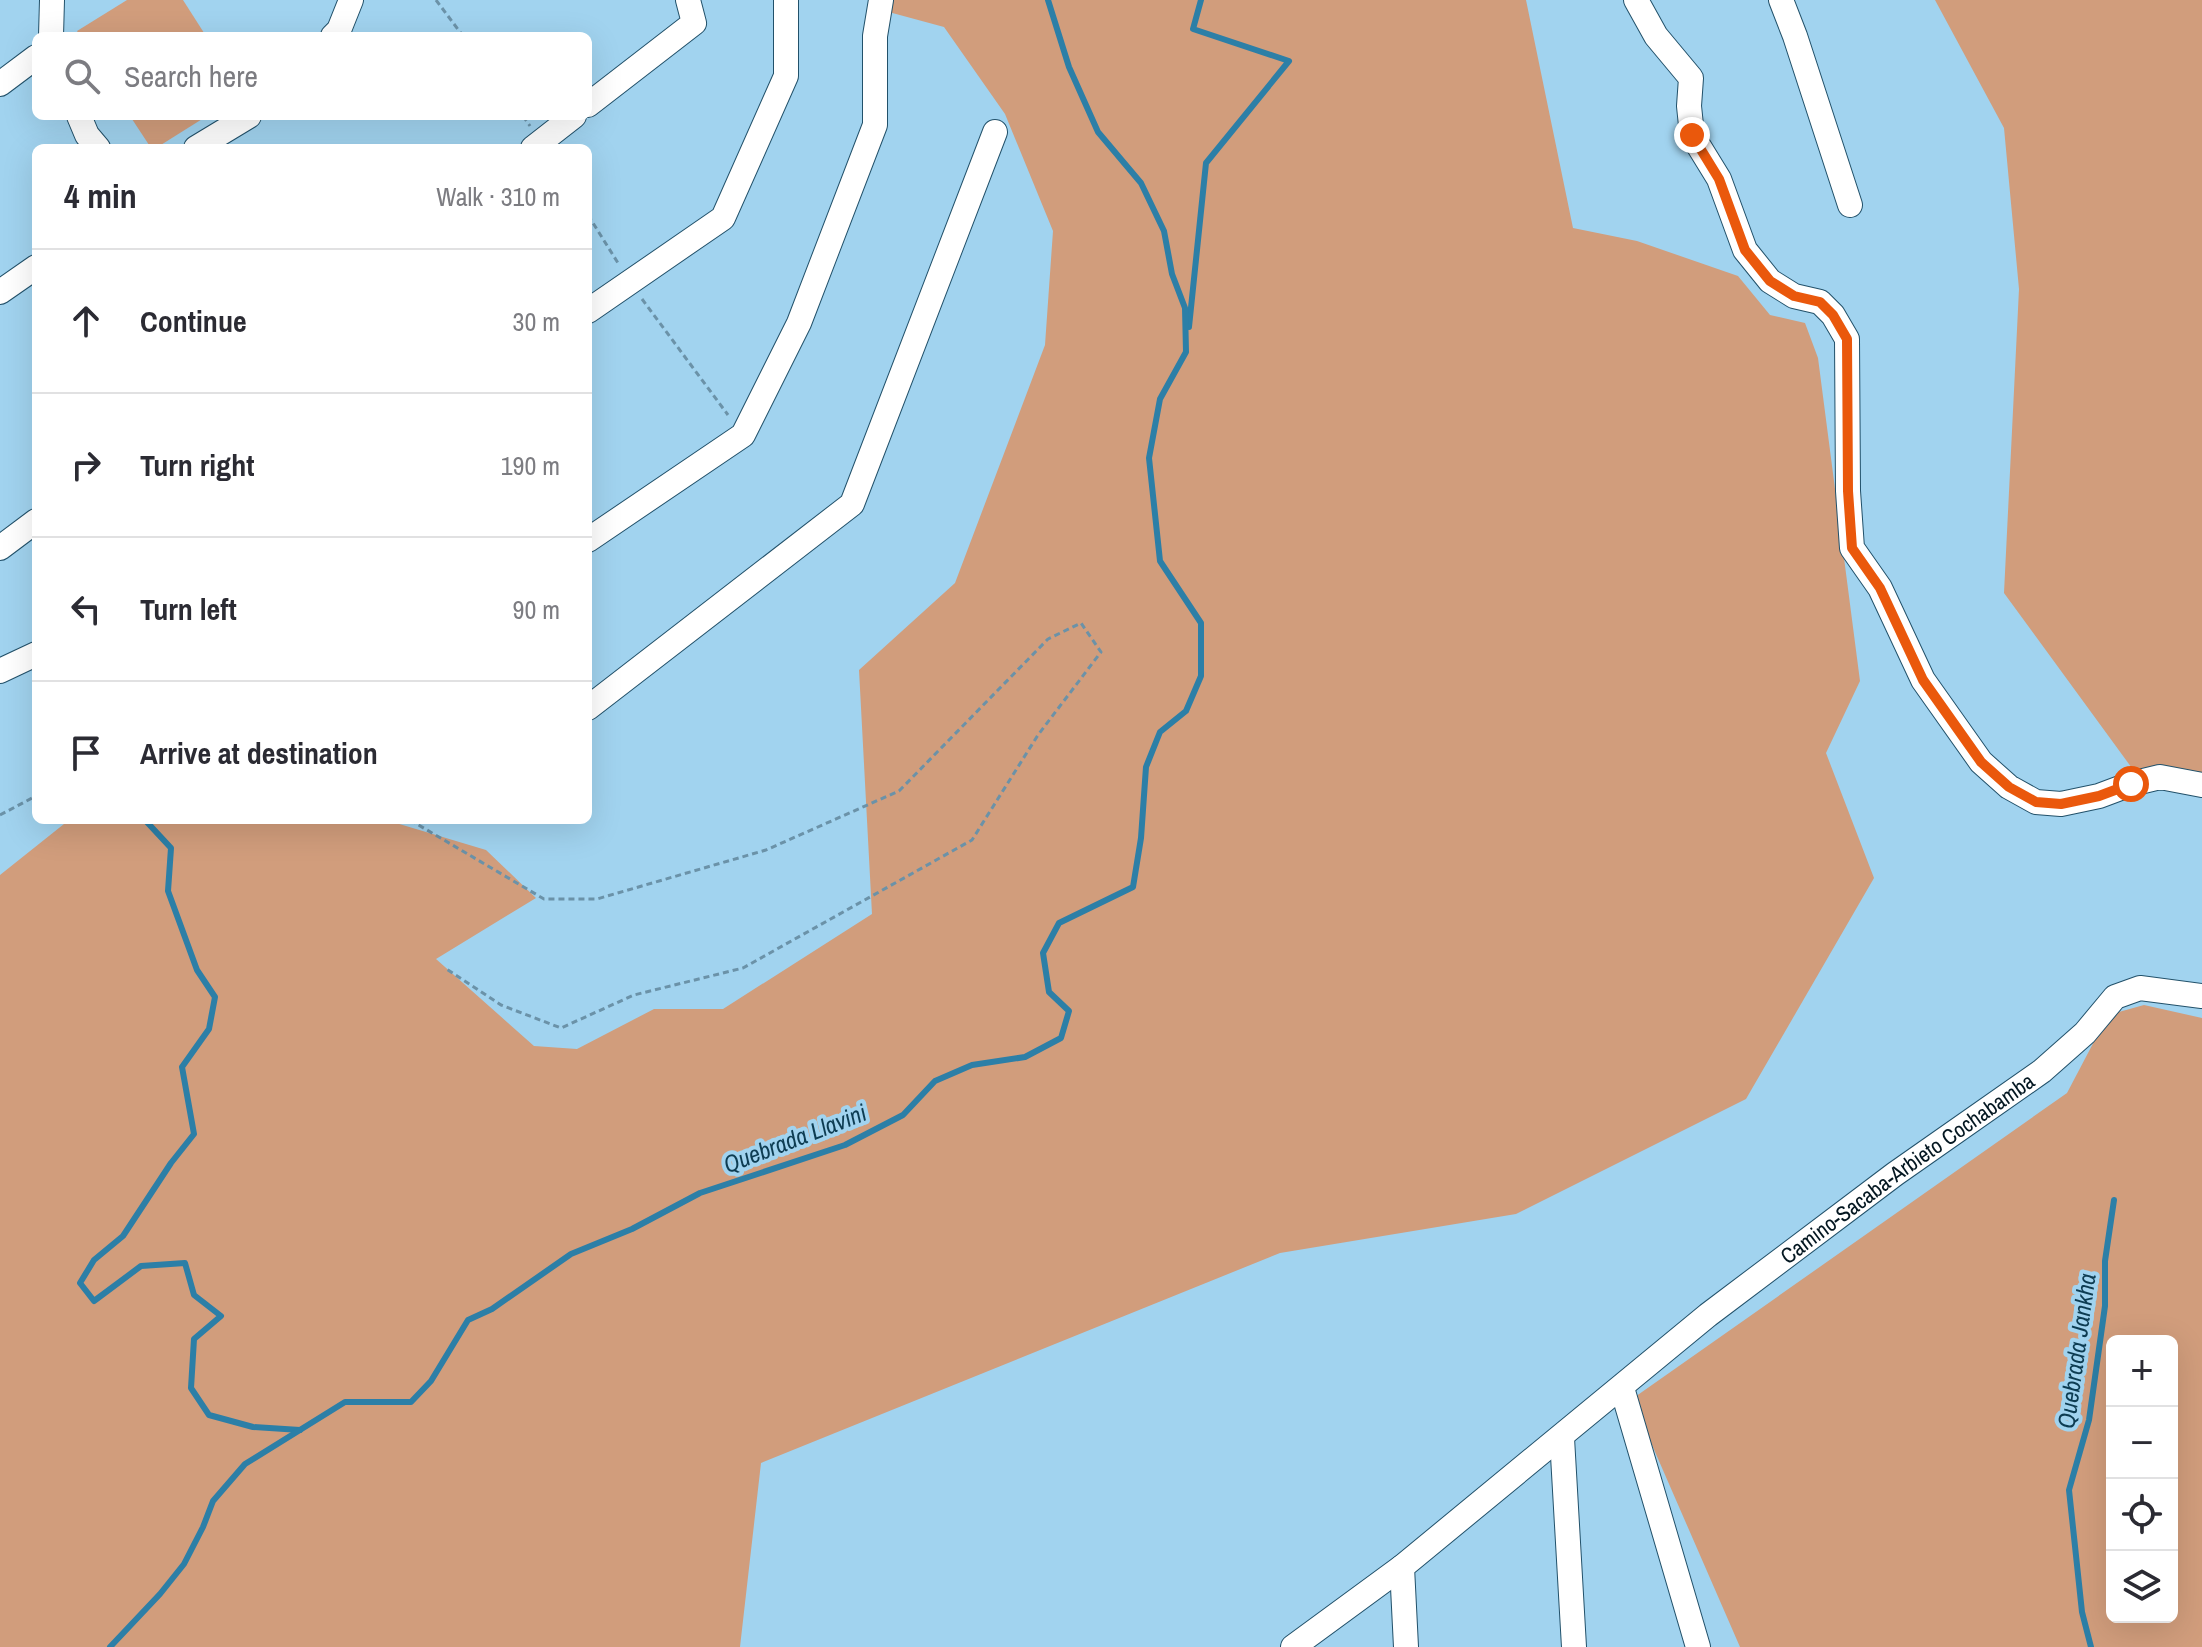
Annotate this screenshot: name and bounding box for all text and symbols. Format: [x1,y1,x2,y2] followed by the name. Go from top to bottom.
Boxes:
[32,32,592,120] search box
[60,54,104,98] icon: search
[124,56,258,96] text: Search here
[1674,117,1710,153] route end
[64,173,137,219] text: 4 min
[436,179,560,214] text: Walk · 310 m
[64,299,108,343] icon: ahead
[140,301,247,341] text: Continue
[513,304,560,339] text: 30 m
[64,443,108,487] icon: right
[140,445,254,485] text: Turn right
[501,448,560,483] text: 190 m
[64,587,108,631] icon: left
[140,589,237,629] text: Turn left
[513,592,560,627] text: 90 m
[64,731,108,775] icon: arrive
[140,733,378,773] text: Arrive at destination
[2113,766,2149,802] route start
[1774,1066,2040,1270] street label: Camino-Sacaba-Arbieto Cochabamba
[718,1096,871,1180] water label: Quebrada Llavini
[2049,1271,2103,1431] water label: Quebrada Jankha
[2106,1335,2178,1623] map controls
[2106,1335,2178,1407] button: +
[2106,1407,2178,1479] button: −
[2106,1479,2178,1551] button: locate
[2106,1551,2178,1623] button: layers

